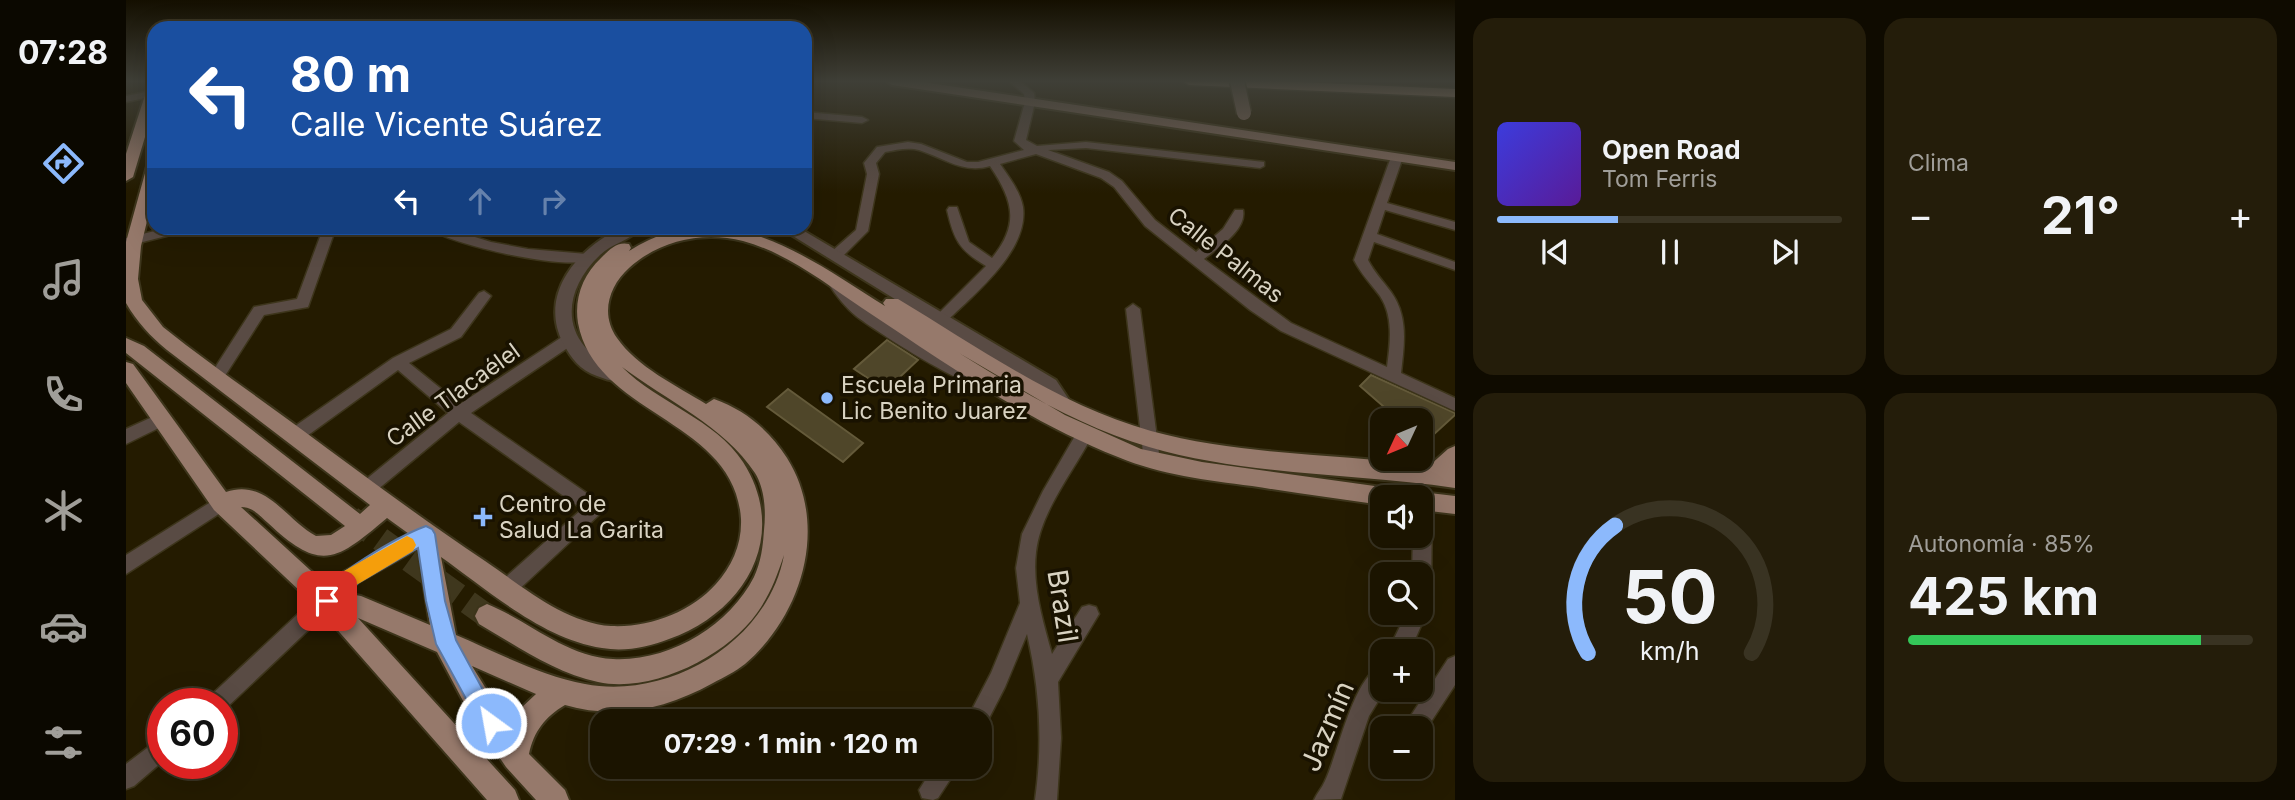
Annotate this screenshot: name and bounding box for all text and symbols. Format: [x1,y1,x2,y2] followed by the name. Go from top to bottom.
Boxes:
[18,33,108,72] text: 07:28
[290,45,411,104] text: 80 m
[175,49,266,140] icon: left
[290,105,603,144] text: Calle Vicente Suárez
[1602,134,1741,165] text: Open Road
[39,139,88,188] icon: directions
[1908,149,1969,177] text: Clima
[1602,165,1717,193] text: Tom Ferris
[388,182,426,220] icon: left
[461,182,499,220] icon: ahead
[534,182,572,220] icon: right
[2041,184,2120,247] text: 21°
[1908,192,1933,238] text: −
[2228,192,2253,238] text: +
[1163,201,1289,309] street label: Calle Palmas
[1536,233,1574,271] icon: previous
[1651,233,1689,271] icon: pause
[1766,233,1804,271] icon: next
[39,255,88,304] icon: music
[381,337,525,453] street label: Calle Tlacaélel
[39,370,88,419] icon: phone
[841,371,1028,425] place label: Escuela Primaria Lic Benito Juarez
[819,390,835,406] marker: Escuela Primaria Lic Benito Juarez
[1370,408,1433,471] north arrow
[1370,408,1433,779] map controls
[1370,485,1433,548] button: sound
[39,486,88,535] icon: climate
[499,490,664,544] place label: Centro de Salud La Garita
[473,507,493,527] marker: Centro de Salud La Garita
[1908,530,2095,558] text: Autonomía · 85%
[1622,553,1717,642] text: 50
[1370,562,1433,625] button: search
[1908,565,2099,628] text: 425 km
[1040,567,1086,645] street label: Brazil
[297,571,357,631] pin
[308,582,346,620] icon: arrive
[39,602,88,651] icon: car
[1640,636,1699,666] text: km/h
[1370,639,1433,702] button: +
[1293,676,1361,776] street label: Jazmín
[454,686,528,760] position arrow
[147,688,238,779] speed limit sign: 60
[1370,716,1433,779] button: −
[39,718,88,767] icon: filters
[664,728,918,759] text: 07:29 · 1 min · 120 m

